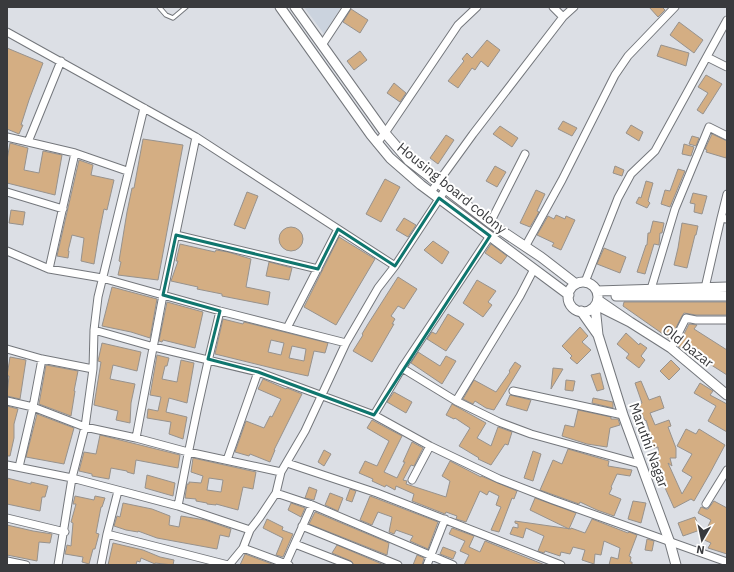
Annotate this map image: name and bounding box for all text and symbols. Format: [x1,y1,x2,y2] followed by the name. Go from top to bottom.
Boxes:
[394,138,510,238] street label: Housing board colony
[659,320,717,372] street label: Old bazar
[625,400,673,490] street label: Maruthi Nagar
[682,520,722,560] north arrow
[695,542,705,557] text: N

